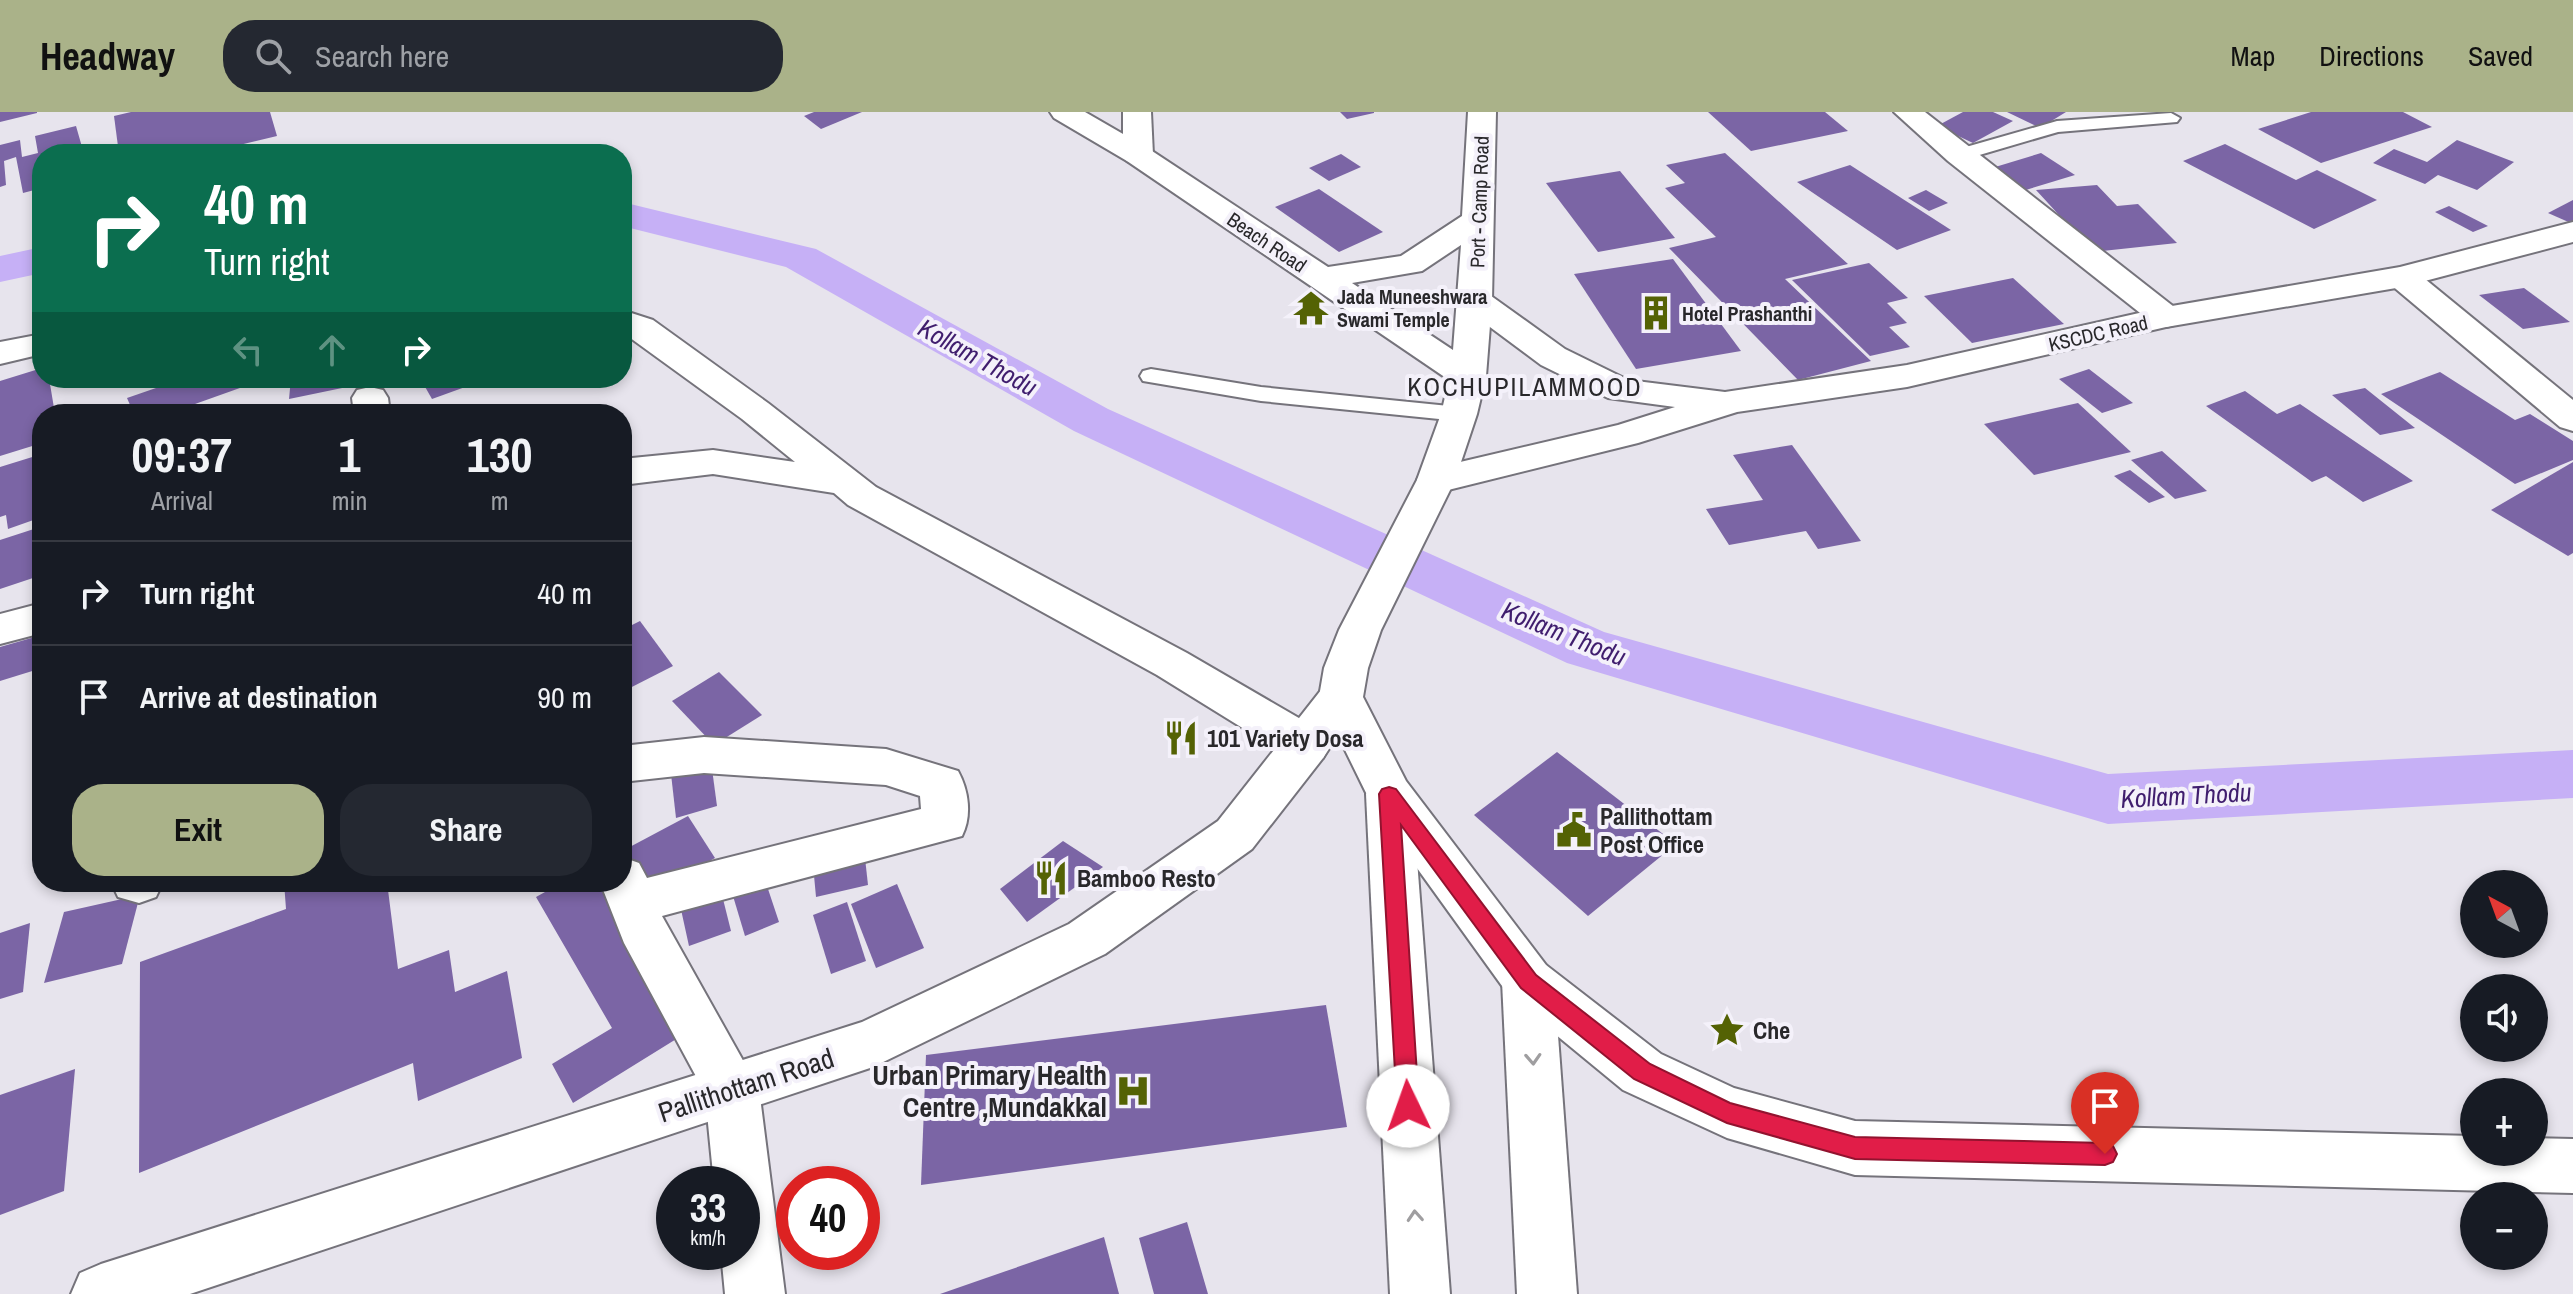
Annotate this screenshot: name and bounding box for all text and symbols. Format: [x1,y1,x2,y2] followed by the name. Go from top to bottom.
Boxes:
[223,20,783,92] search box
[40,31,175,82] text: Headway
[251,34,295,78] icon: search
[315,36,449,76] text: Search here
[2231,37,2275,75] text: Map
[2319,37,2424,75] text: Directions
[2468,37,2533,75] text: Saved
[1463,135,1495,269] street label: Port - Camp Road
[204,166,309,241] text: 40 m
[72,176,176,280] icon: right
[1222,206,1312,278] street label: Beach Road
[204,238,329,286] text: Turn right
[1337,283,1487,333] place label: Jada Muneeshwara Swami Temple
[1292,289,1330,327] temple icon: Jada Muneeshwara Swami Temple
[1637,294,1675,332] building icon: Hotel Prashanthi
[1682,300,1812,327] place label: Hotel Prashanthi
[2046,308,2150,358] street label: KSCDC Road
[912,310,1044,404] water label: Kollam Thodu
[226,328,270,372] icon: left
[310,328,354,372] icon: ahead
[394,328,438,372] icon: right
[1407,369,1643,404] district label: KOCHUPILAMMOOD
[132,422,232,487] text: 09:37
[339,422,360,487] text: 1
[467,422,532,487] text: 130
[151,483,213,518] text: Arrival
[332,483,367,518] text: min
[491,483,509,518] text: m
[72,571,116,615] icon: right
[140,573,254,613] text: Turn right
[537,573,592,613] text: 40 m
[1497,592,1631,674] water label: Kollam Thodu
[72,675,116,719] icon: arrive
[140,677,378,717] text: Arrive at destination
[537,677,592,717] text: 90 m
[1162,719,1200,757] restaurant icon: 101 Variety Dosa
[1207,722,1364,754] place label: 101 Variety Dosa
[2120,774,2252,816] water label: Kollam Thodu
[72,784,324,876] button: Exit
[340,784,592,876] button: Share
[1600,800,1713,860] place label: Pallithottam Post Office
[1555,811,1593,849] public building icon: Pallithottam Post Office
[1032,859,1070,897] restaurant icon: Bamboo Resto
[1077,862,1216,894] place label: Bamboo Resto
[2460,870,2548,958] north arrow
[2460,870,2548,1270] map controls
[2460,974,2548,1062] button: sound
[1708,1011,1746,1049] place icon: Che
[1753,1014,1790,1046] place label: Che
[653,1039,839,1131] street label: Pallithottam Road
[1524,1053,1541,1066] one-way arrow
[872,1056,1107,1126] place label: Urban Primary Health Centre ,Mundakkal
[1366,1064,1450,1148] position arrow
[1114,1072,1152,1110] hospital icon: Urban Primary Health Centre ,Mundakkal
[2071,1072,2139,1154] pin
[2460,1078,2548,1166] button: +
[2083,1084,2127,1128] icon: arrive
[776,1166,880,1270] speed limit sign: 40
[690,1181,726,1234] text: 33
[2460,1182,2548,1270] button: −
[1407,1209,1424,1222] one-way arrow
[690,1224,726,1251] text: km/h

